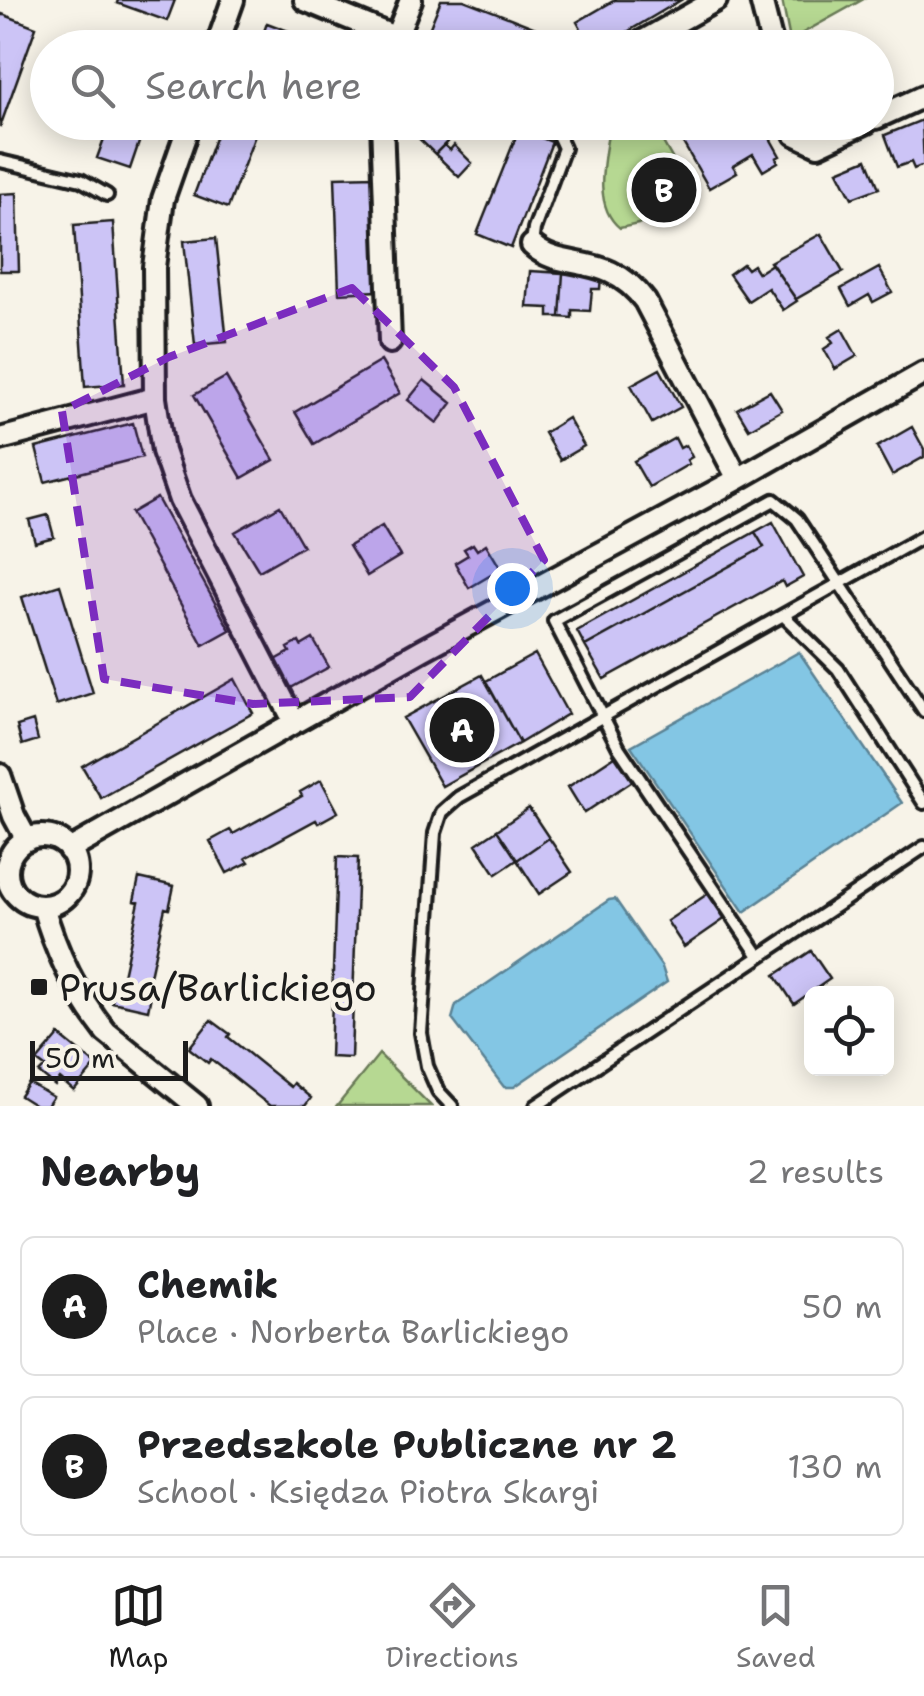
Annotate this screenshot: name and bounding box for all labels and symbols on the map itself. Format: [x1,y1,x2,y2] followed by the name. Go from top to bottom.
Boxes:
[632,152,696,228] pin: B
[487,563,538,614] your location
[430,692,494,768] pin: A
[59,962,377,1013] place label: Prusa/Barlickiego
[28,976,50,998] marker: Prusa/Barlickiego
[30,1036,188,1080] scale bar

